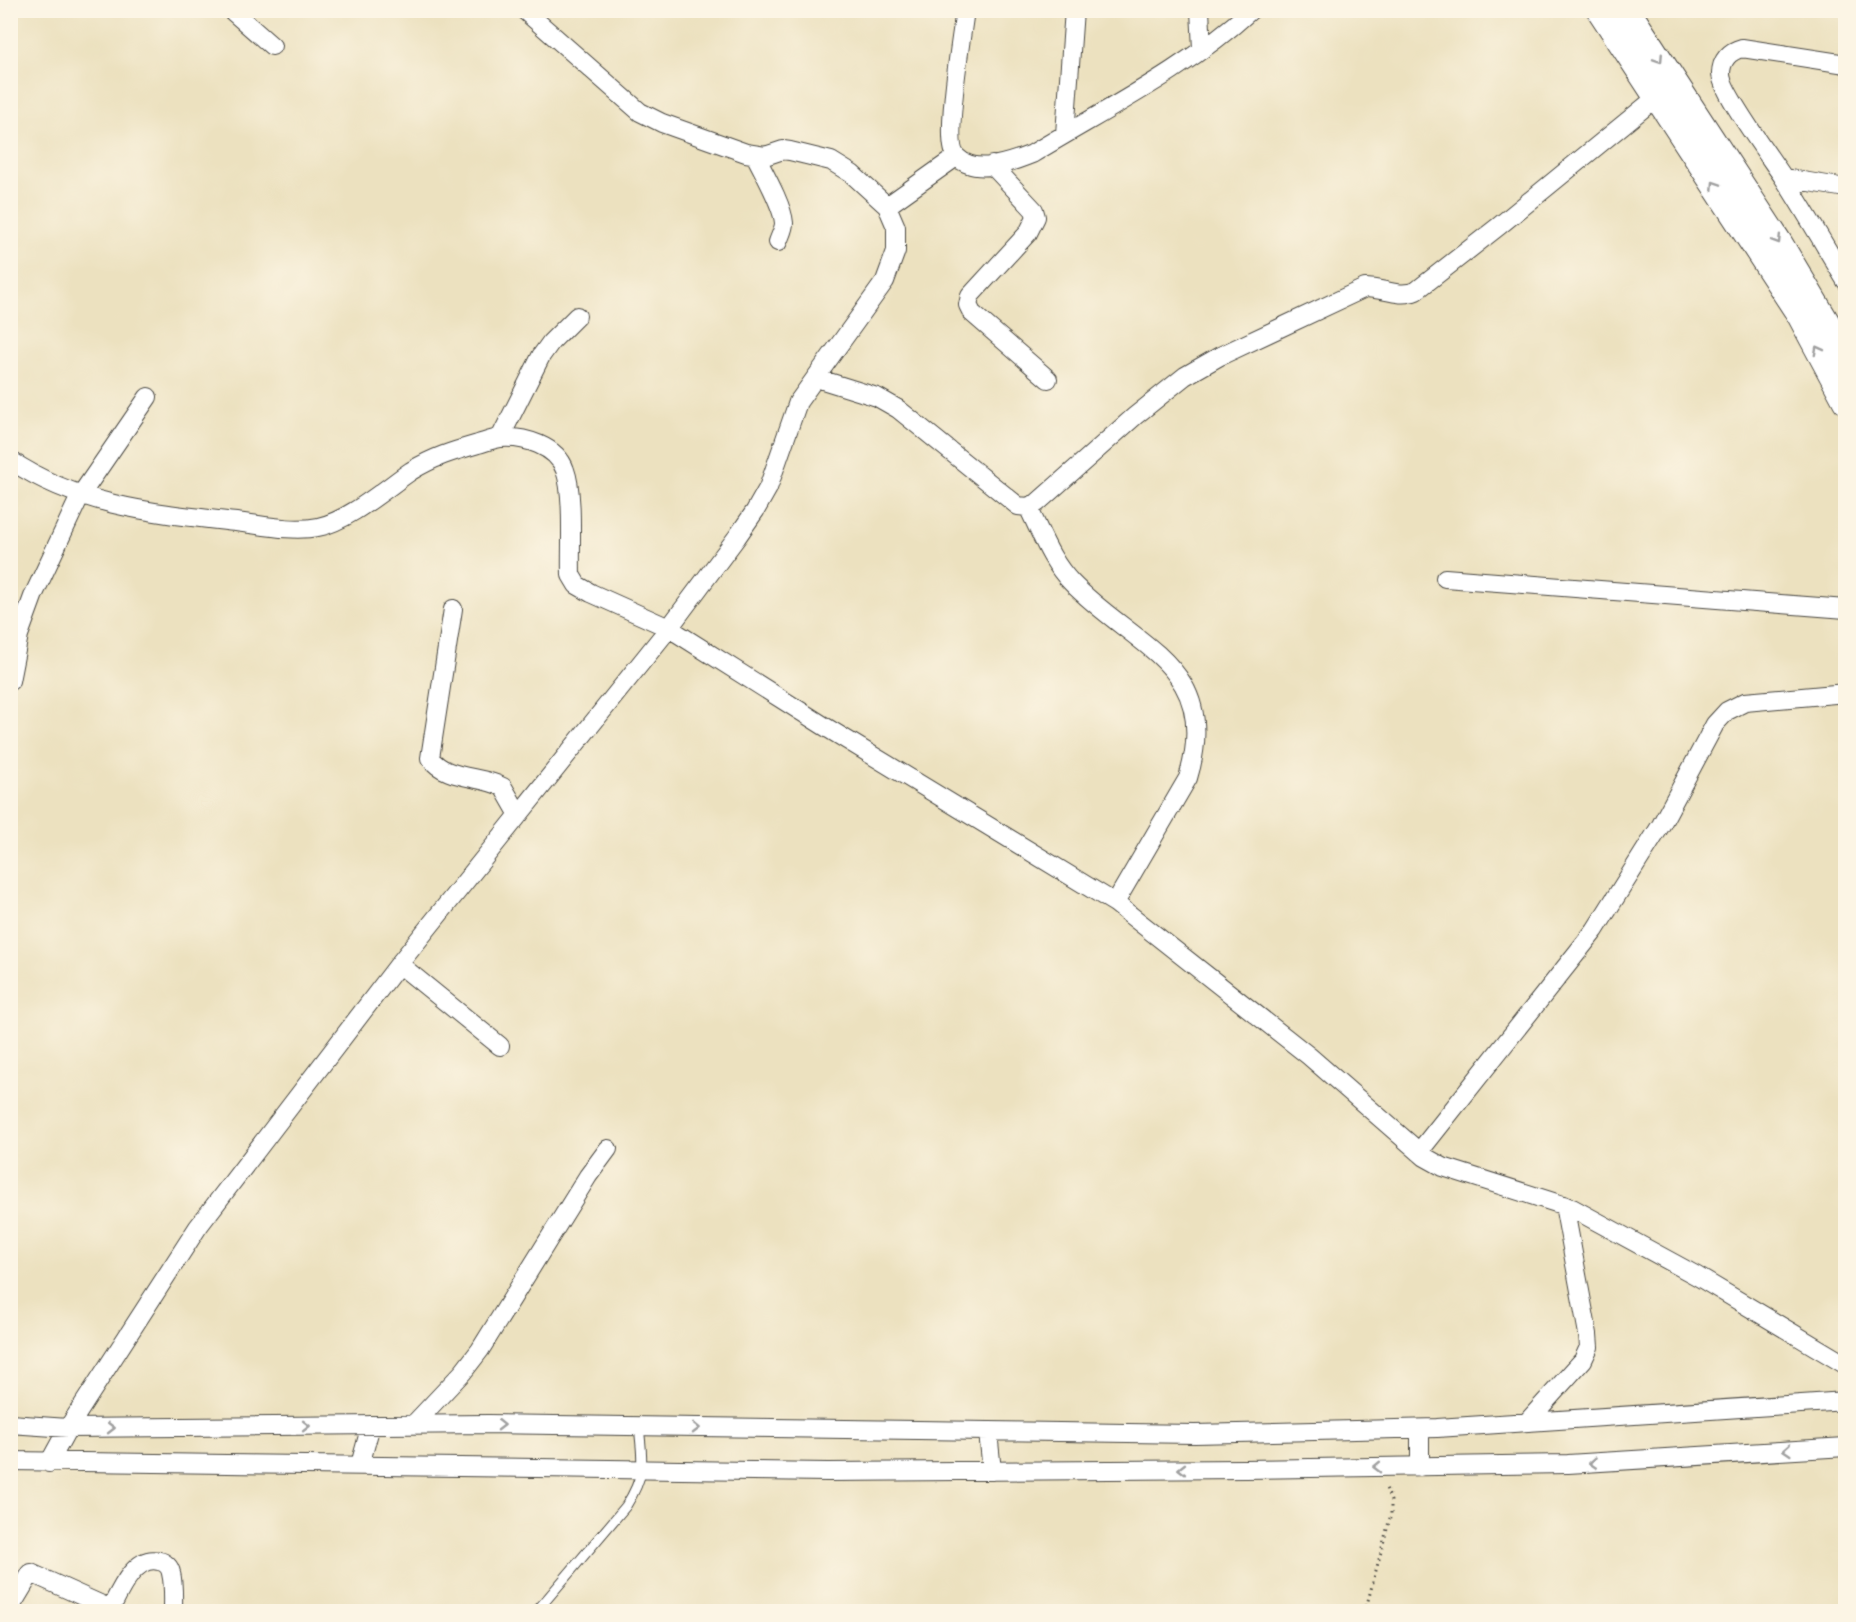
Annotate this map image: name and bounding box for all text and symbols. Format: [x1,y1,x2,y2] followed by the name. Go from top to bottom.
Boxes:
[1651,53,1662,64] one-way arrow
[1710,181,1722,191] one-way arrow
[1770,234,1782,244] one-way arrow
[1814,345,1825,356] one-way arrow
[496,1418,505,1431] one-way arrow
[301,1420,310,1432] one-way arrow
[106,1421,115,1434] one-way arrow
[691,1421,700,1434] one-way arrow
[1783,1444,1792,1457] one-way arrow
[1588,1456,1597,1469] one-way arrow
[1372,1461,1381,1473] one-way arrow
[1177,1463,1186,1476] one-way arrow

